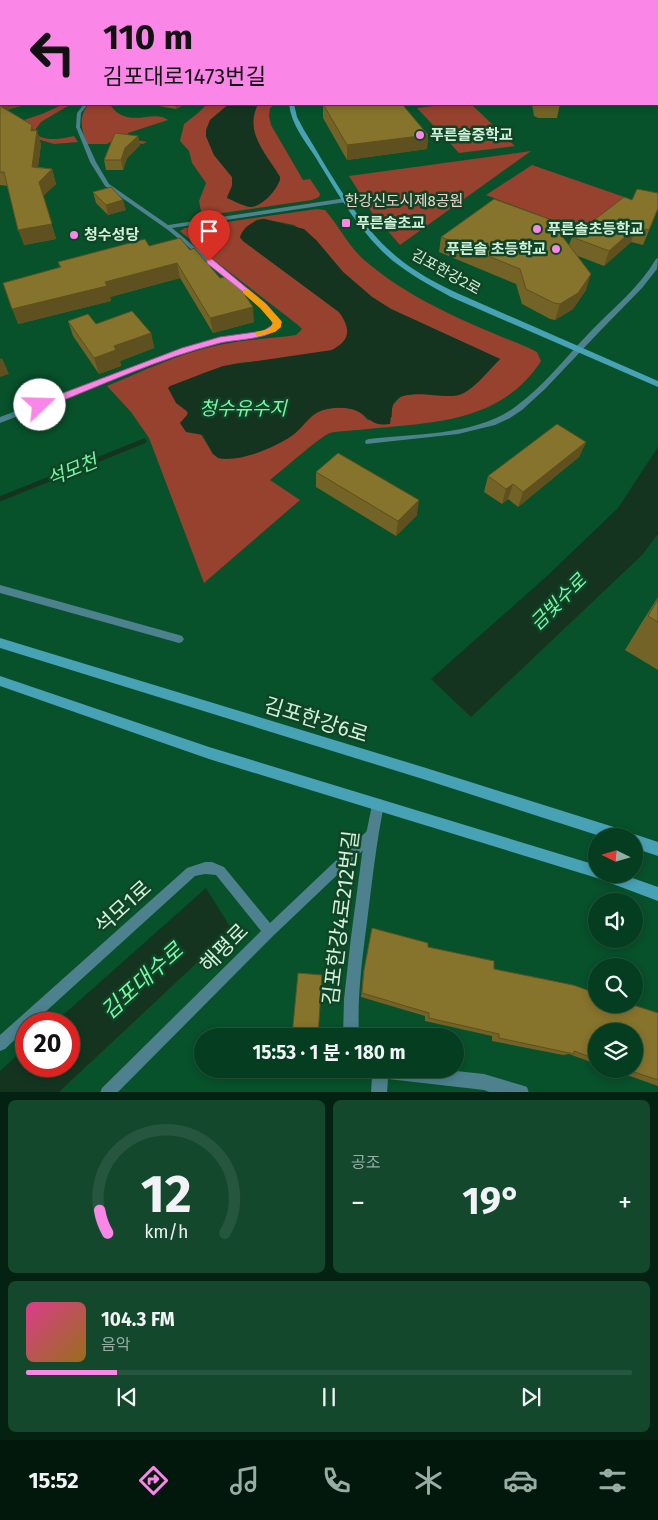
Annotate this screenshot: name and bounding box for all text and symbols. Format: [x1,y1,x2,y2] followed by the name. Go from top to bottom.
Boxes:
[103,16,193,58] text: 110 m
[20,20,85,85] icon: left
[103,63,266,90] text: 김포대로1473번길
[430,126,513,144] place label: 푸른솔중학교
[414,129,426,141] marker: 푸른솔중학교
[345,192,463,210] park label: 한강신도시제8공원
[188,210,230,261] pin
[356,214,425,232] place label: 푸른솔초교
[195,217,223,245] icon: arrive
[340,217,352,229] marker: 푸른솔초교
[547,220,644,238] place label: 푸른솔초등학교
[531,223,543,235] marker: 푸른솔초등학교
[84,226,139,244] place label: 청수성당
[68,229,80,241] marker: 청수성당
[446,240,546,258] place label: 푸른솔 초등학교
[550,243,562,255] marker: 푸른솔 초등학교
[408,246,484,298] street label: 김포한강2로
[13,378,65,430] position arrow
[199,397,288,420] water label: 청수유수지
[43,449,102,490] water label: 석모천
[525,568,592,635] water label: 금빛수로
[261,692,371,748] street label: 김포한강6로
[588,828,642,882] north arrow
[588,828,643,1078] map controls
[317,829,365,1007] street label: 김포한강4로212번길
[89,875,157,939] street label: 석모1로
[588,893,643,948] button: sound
[194,918,254,978] street label: 해평로
[95,936,190,1025] water label: 김포대수로
[588,958,643,1013] button: search
[15,1012,80,1077] speed limit sign: 20
[588,1023,643,1078] button: layers
[252,1041,406,1064] text: 15:53 · 1 분 · 180 m
[351,1153,380,1172] text: 공조
[141,1163,192,1226] text: 12
[462,1178,521,1224] text: 19°
[351,1186,365,1219] text: −
[618,1186,632,1219] text: +
[144,1221,189,1243] text: km/h
[101,1308,175,1331] text: 104.3 FM
[101,1335,130,1354] text: 음악
[113,1383,141,1411] icon: previous
[315,1383,343,1411] icon: pause
[517,1383,545,1411] icon: next
[136,1463,171,1498] icon: directions
[227,1463,262,1498] icon: music
[319,1463,354,1498] icon: phone
[411,1463,446,1498] icon: climate
[503,1463,538,1498] icon: car
[595,1463,630,1498] icon: filters
[28,1467,79,1494] text: 15:52

